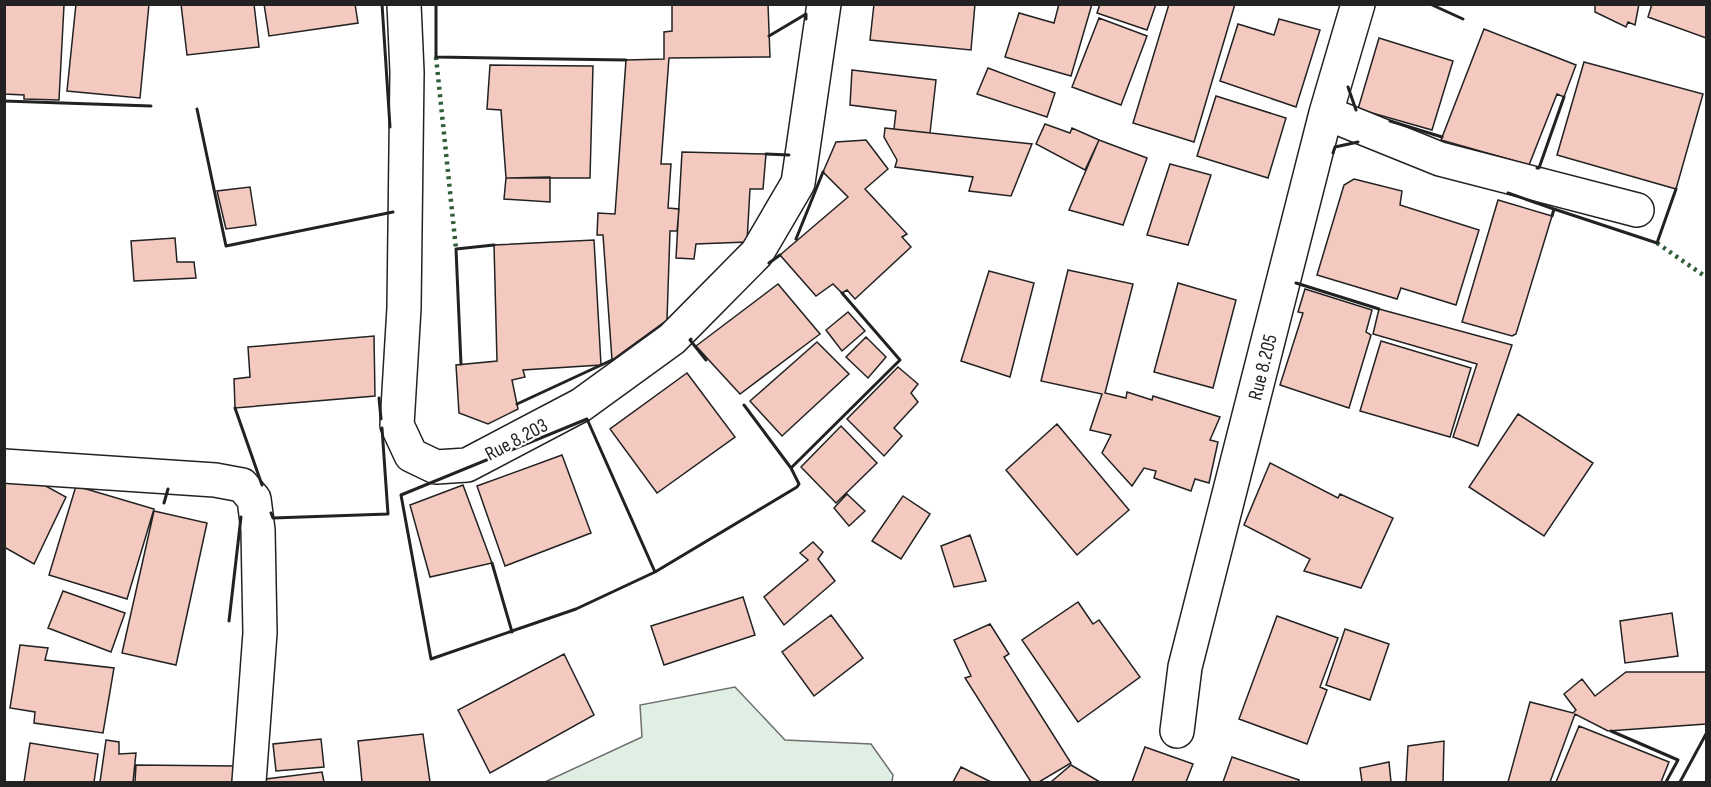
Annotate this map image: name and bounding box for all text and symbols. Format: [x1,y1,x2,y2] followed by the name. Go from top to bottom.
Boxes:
[1243,332,1283,403] street label: Rue 8.205
[481,413,552,466] street label: Rue 8.203

